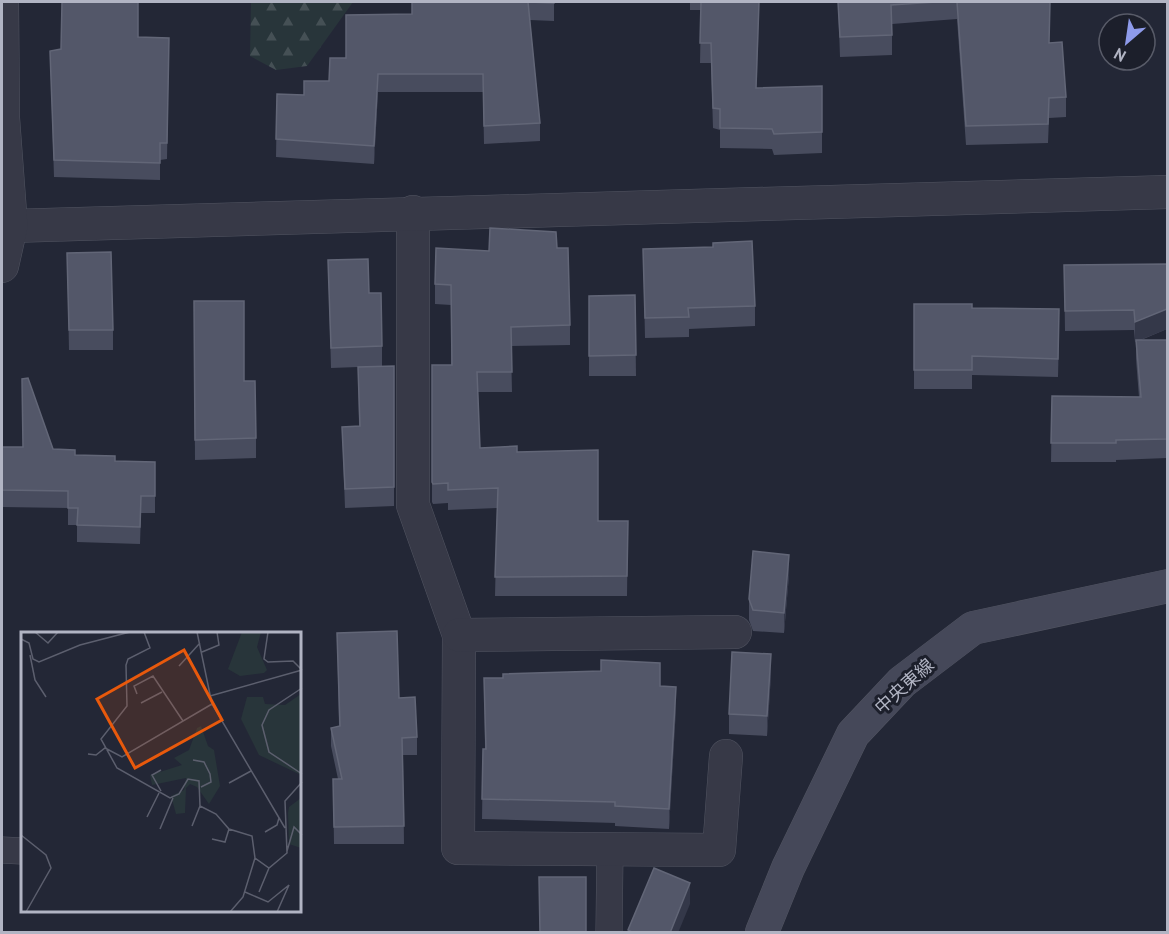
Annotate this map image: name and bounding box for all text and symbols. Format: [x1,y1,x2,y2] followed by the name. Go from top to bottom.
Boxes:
[1097,12,1157,72] north arrow
[1110,44,1129,66] text: N
[21,632,302,913] inset map
[870,653,938,719] street label: 中央東線

